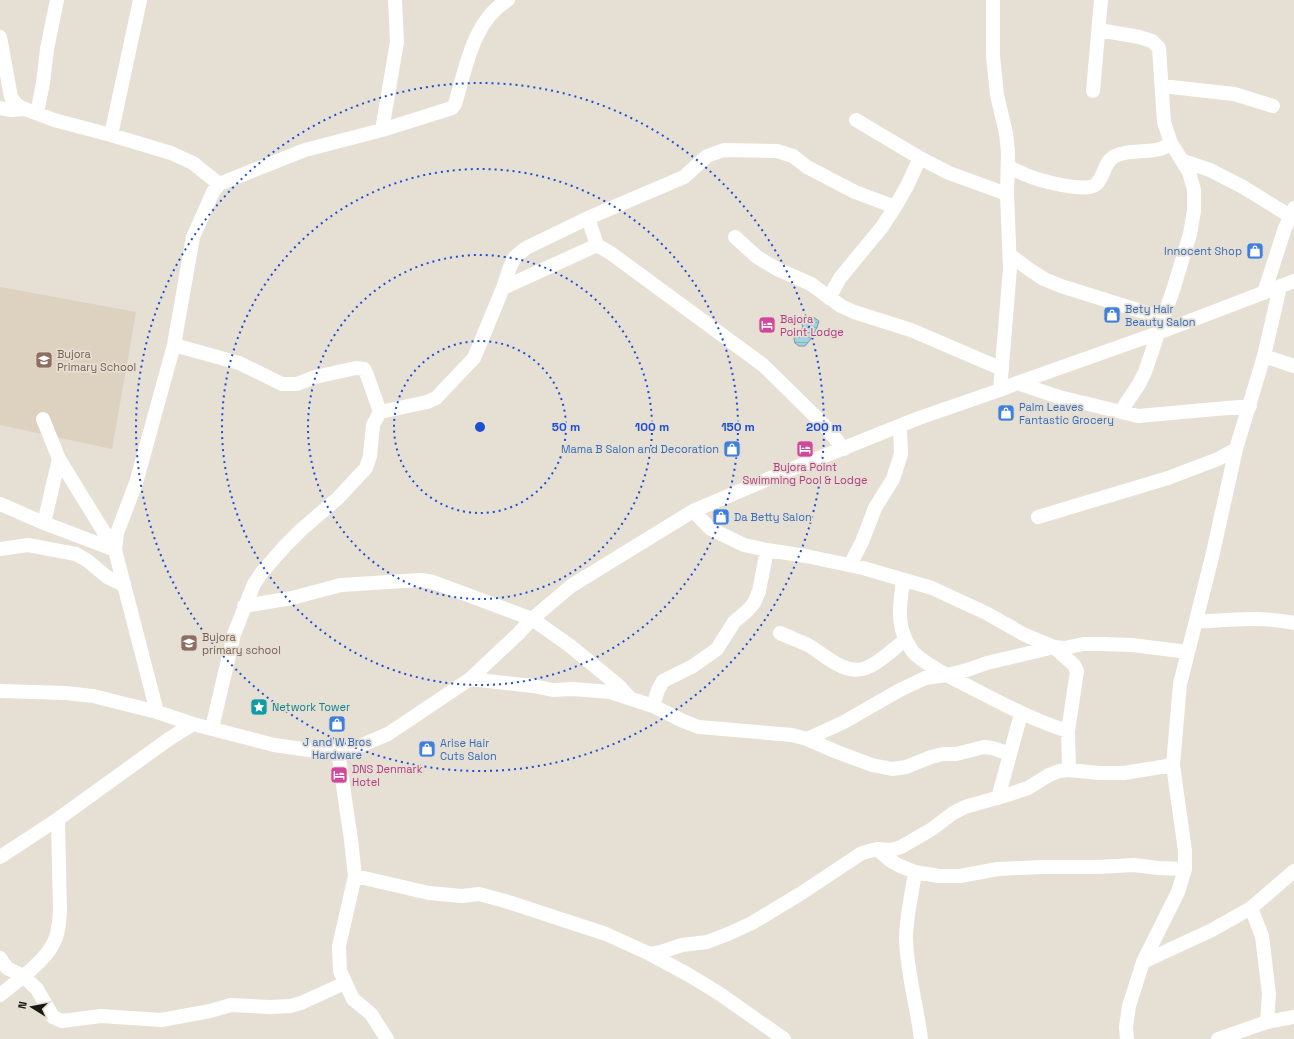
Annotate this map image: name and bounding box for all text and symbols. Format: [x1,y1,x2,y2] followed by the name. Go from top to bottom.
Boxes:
[1245,241,1265,261] shop icon: Innocent Shop
[1164,244,1242,258] place label: Innocent Shop
[1125,302,1196,329] place label: Bety Hair Beauty Salon
[1102,305,1122,325] shop icon: Bety Hair Beauty Salon
[780,312,844,339] place label: Bajora Point Lodge
[757,315,777,335] hotel icon: Bajora Point Lodge
[57,347,136,374] place label: Bujora Primary School
[34,350,54,370] school or university icon: Bujora Primary School
[1019,400,1114,427] place label: Palm Leaves Fantastic Grocery
[996,403,1016,423] shop icon: Palm Leaves Fantastic Grocery
[552,419,580,435] text: 50 m
[635,419,669,435] text: 100 m
[721,419,755,435] text: 150 m
[806,419,842,435] text: 200 m
[473,420,487,434] centre of rings
[722,439,742,459] shop icon: Mama B Salon and Decoration
[795,439,815,459] hotel icon: Bujora Point Swimming Pool & Lodge
[561,442,719,456] place label: Mama B Salon and Decoration
[743,460,867,487] place label: Bujora Point Swimming Pool & Lodge
[711,507,731,527] shop icon: Da Betty Salon
[734,510,812,524] place label: Da Betty Salon
[202,630,281,657] place label: Bujora primary school
[179,633,199,653] school or university icon: Bujora primary school
[249,697,269,717] place icon: Network Tower
[272,700,350,714] place label: Network Tower
[327,714,347,734] shop icon: J and W Bros Hardware
[303,735,371,762] place label: J and W Bros Hardware
[440,736,497,763] place label: Arise Hair Cuts Salon
[417,739,437,759] shop icon: Arise Hair Cuts Salon
[352,762,423,789] place label: DNS Denmark Hotel
[329,765,349,785] hotel icon: DNS Denmark Hotel
[12,987,52,1027] north arrow
[15,1000,30,1010] text: N

